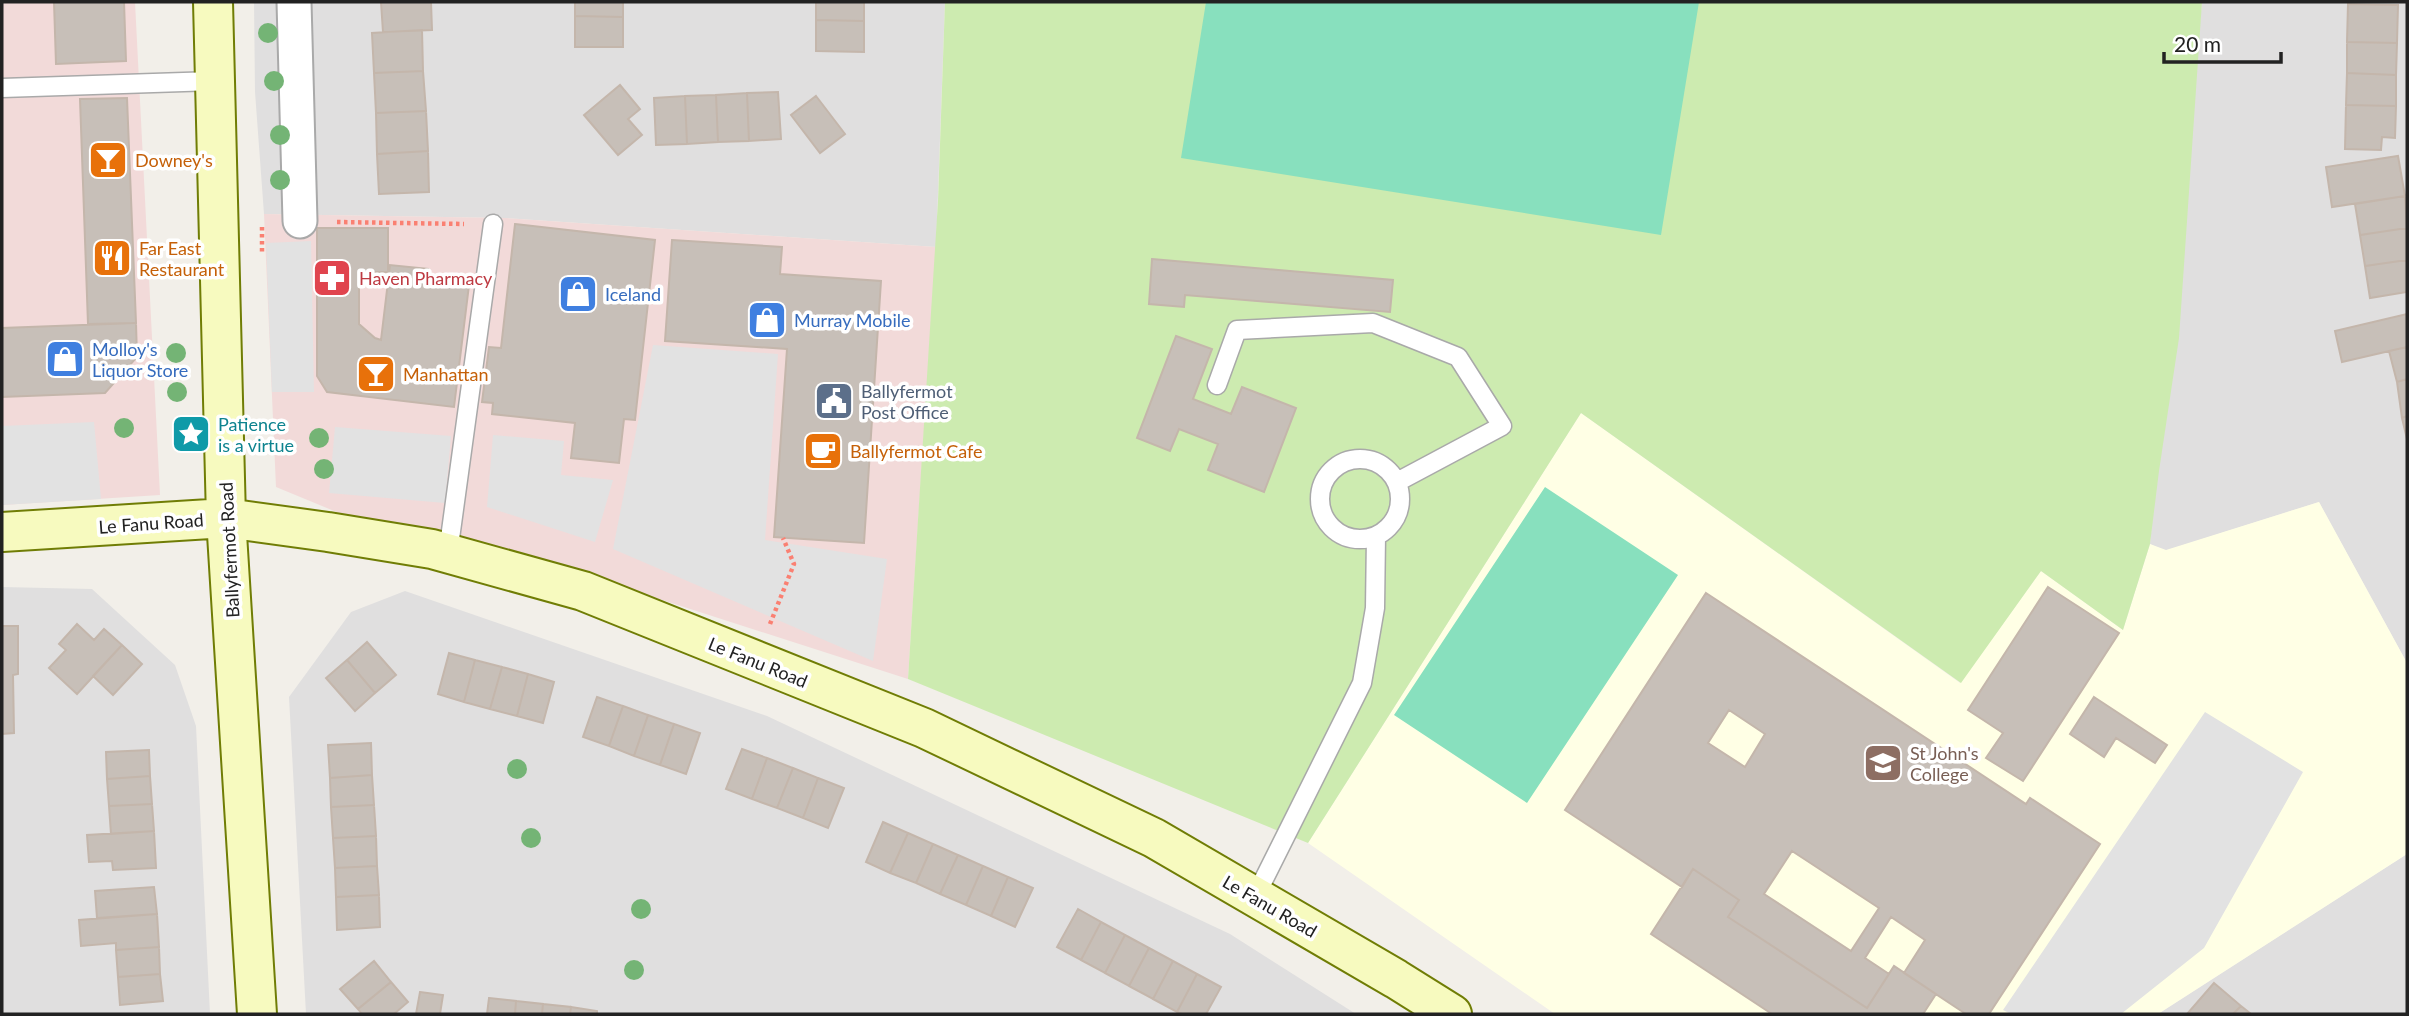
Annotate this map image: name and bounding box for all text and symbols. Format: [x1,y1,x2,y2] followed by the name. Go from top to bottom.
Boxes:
[2164,21,2281,65] scale bar
[2174,31,2221,56] text: 20 m
[87,139,129,181] bar icon: Downey's
[135,149,213,171] place label: Downey's
[91,237,133,279] restaurant icon: Far East Restaurant
[139,237,225,280] place label: Far East Restaurant
[311,257,353,299] pharmacy icon: Haven Pharmacy
[359,267,493,289] place label: Haven Pharmacy
[557,273,599,315] shop icon: Iceland
[605,283,661,305] place label: Iceland
[746,299,788,341] shop icon: Murray Mobile
[794,309,911,331] place label: Murray Mobile
[44,338,86,380] shop icon: Molloy's Liquor Store
[92,338,188,381] place label: Molloy's Liquor Store
[355,353,397,395] bar icon: Manhattan
[403,363,489,385] place label: Manhattan
[813,380,855,422] public building icon: Ballyfermot Post Office
[861,380,953,423] place label: Ballyfermot Post Office
[170,413,212,455] place icon: Patience is a virtue
[218,413,294,456] place label: Patience is a virtue
[802,430,844,472] cafe icon: Ballyfermot Cafe
[850,440,983,462] place label: Ballyfermot Cafe
[214,481,244,619] street label: Ballyfermot Road
[98,508,204,538] street label: Le Fanu Road
[705,632,811,692] street label: Le Fanu Road
[1862,742,1904,784] school or university icon: St John's College
[1910,742,1979,785] place label: St John's College
[1219,870,1321,942] street label: Le Fanu Road

